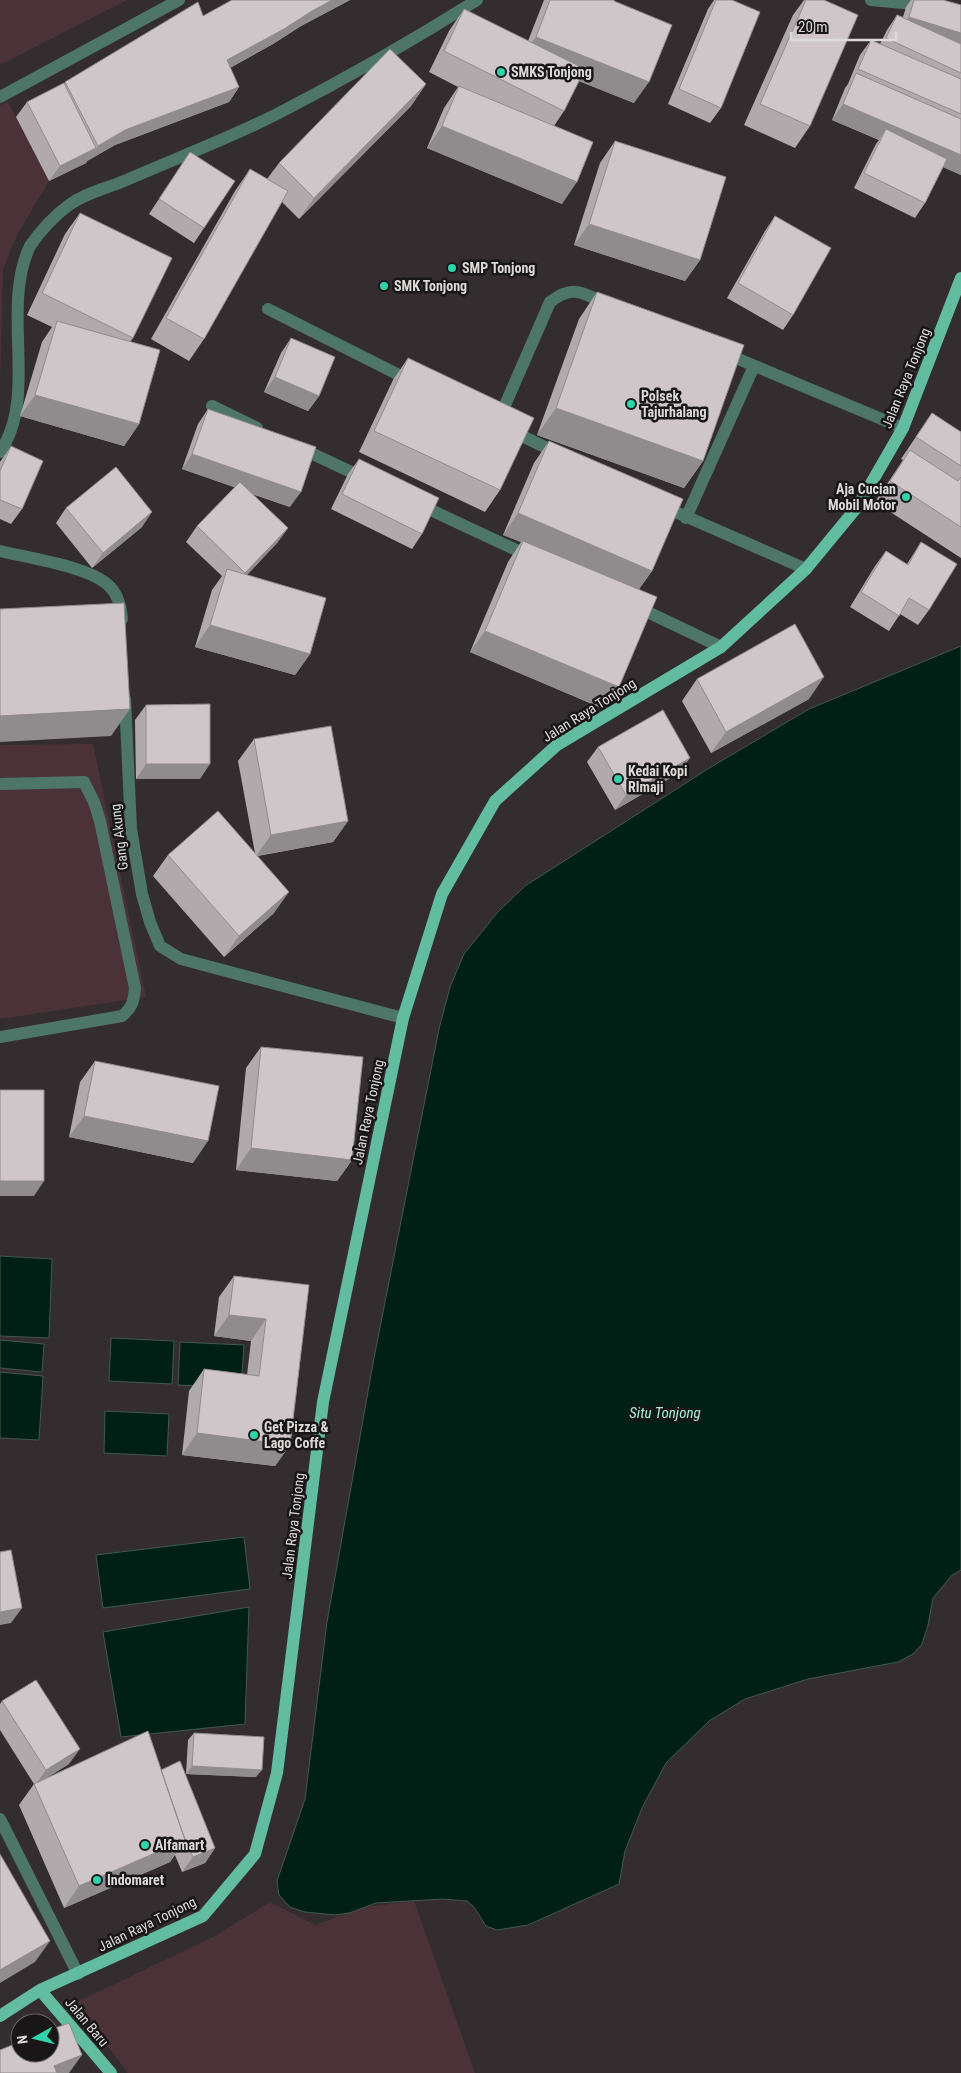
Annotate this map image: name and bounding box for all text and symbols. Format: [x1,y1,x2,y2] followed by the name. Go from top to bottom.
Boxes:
[791,10,896,42] scale bar
[798,18,828,36] text: 20 m
[511,64,592,80] place label: SMKS Tonjong
[495,66,507,78] marker: SMKS Tonjong
[462,260,535,276] place label: SMP Tonjong
[446,262,458,274] marker: SMP Tonjong
[394,278,467,294] place label: SMK Tonjong
[378,280,390,292] marker: SMK Tonjong
[879,325,933,431] street label: Jalan Raya Tonjong
[641,388,707,420] place label: Polsek Tajurhalang
[625,398,637,410] marker: Polsek Tajurhalang
[828,481,896,513] place label: Aja Cucian Mobil Motor
[900,491,912,503] marker: Aja Cucian Mobil Motor
[539,675,639,745] street label: Jalan Raya Tonjong
[628,763,688,795] place label: Kedai Kopi RImaji
[612,773,624,785] marker: Kedai Kopi RImaji
[107,803,131,871] street label: Gang Akung
[349,1058,387,1166] street label: Jalan Raya Tonjong
[629,1404,701,1422] water label: Situ Tonjong
[264,1419,328,1451] place label: Get Pizza & Lago Coffe
[248,1429,260,1441] marker: Get Pizza & Lago Coffe
[279,1472,307,1580] street label: Jalan Raya Tonjong
[155,1837,204,1853] place label: Alfamart
[139,1839,151,1851] marker: Alfamart
[107,1872,164,1888] place label: Indomaret
[91,1874,103,1886] marker: Indomaret
[95,1893,199,1955] street label: Jalan Raya Tonjong
[62,1994,112,2050] street label: Jalan Baru
[10,2013,60,2063] north arrow
[14,2034,31,2045] text: N

